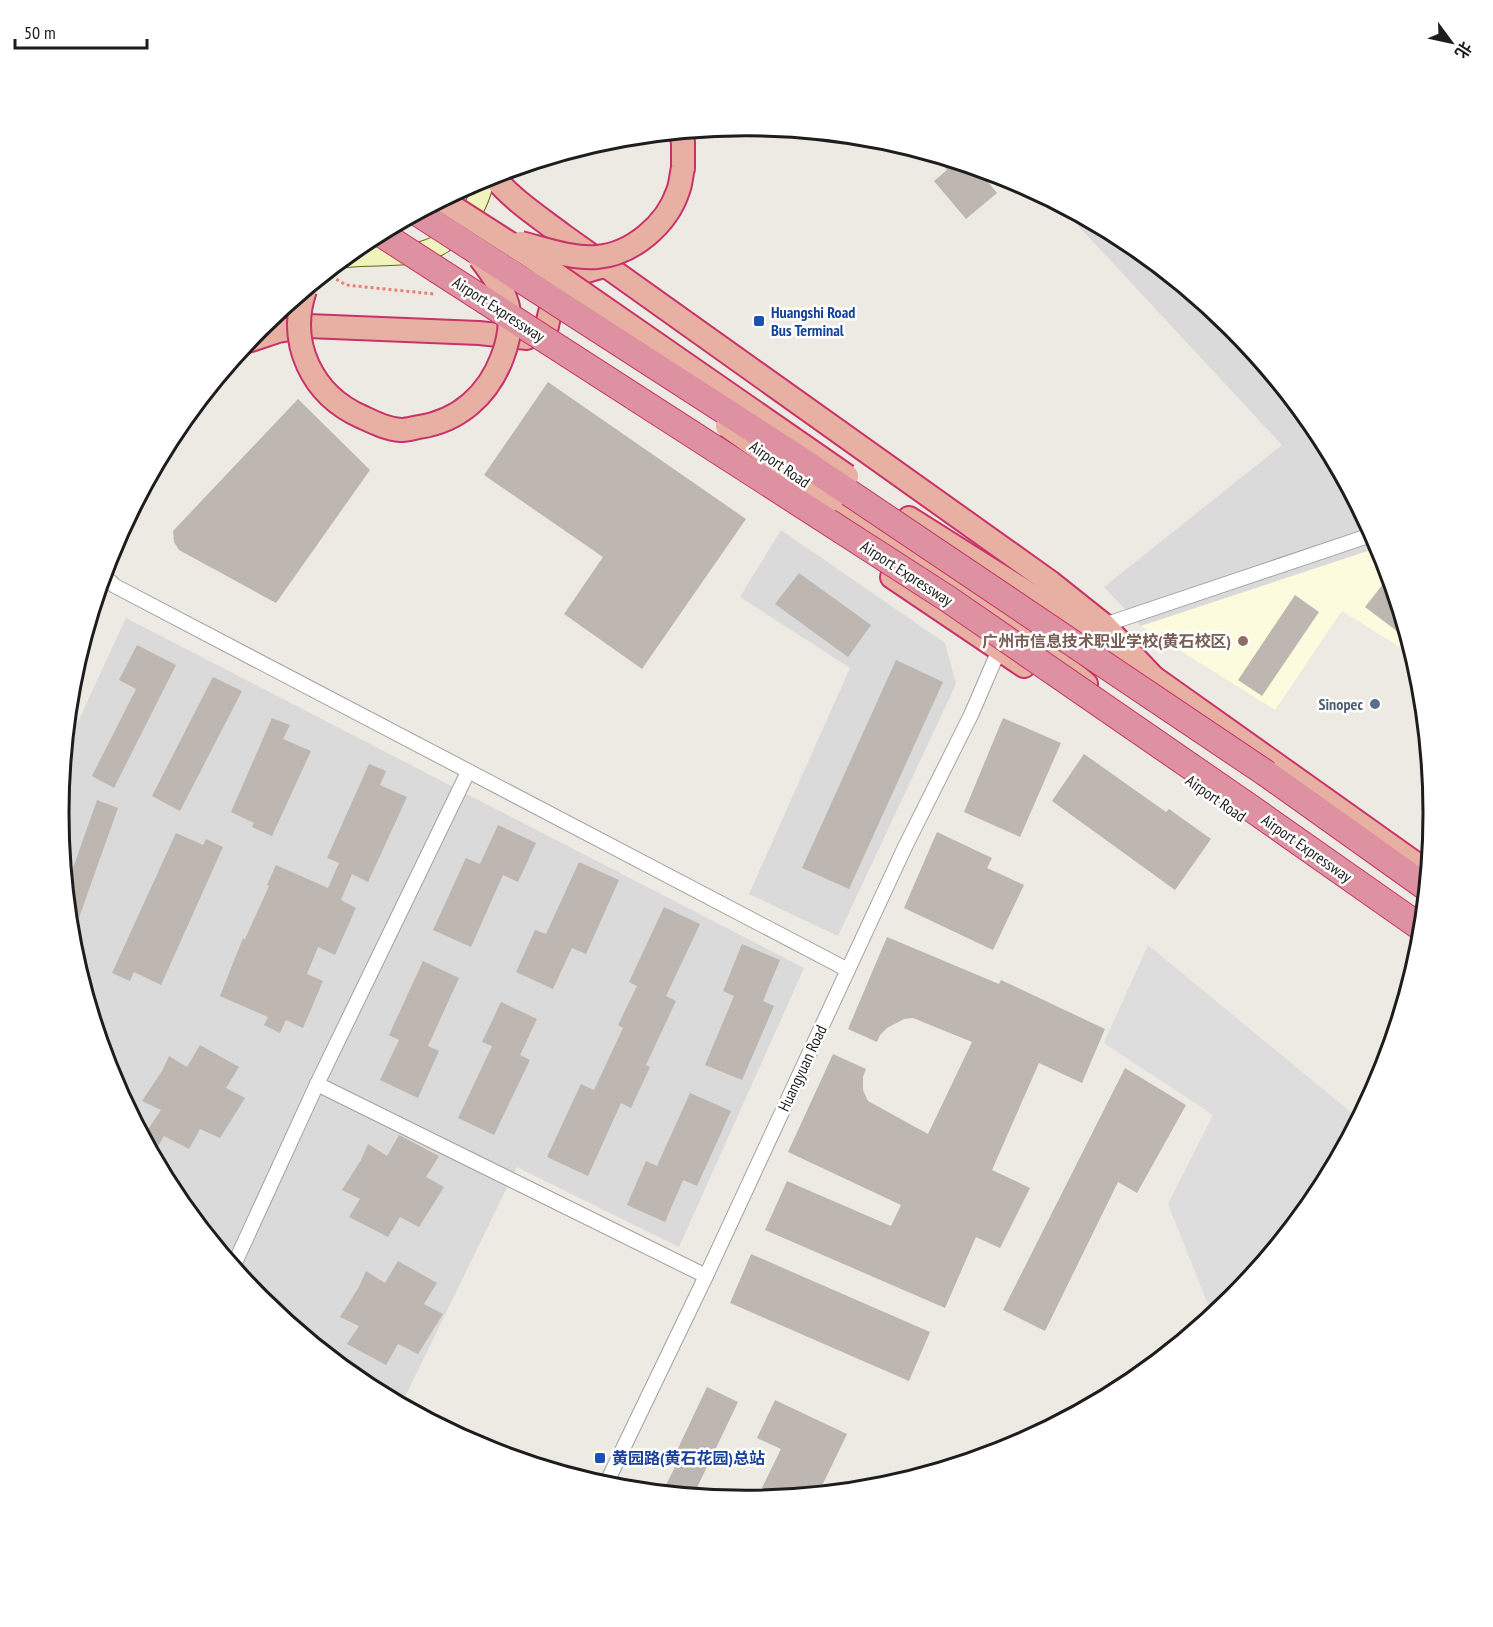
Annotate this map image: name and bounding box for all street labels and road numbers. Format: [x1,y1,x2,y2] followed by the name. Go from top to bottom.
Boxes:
[449,272,549,346] street label: Airport Expressway
[746,436,814,492] street label: Airport Road
[857,536,957,610] street label: Airport Expressway
[1182,770,1250,826] street label: Airport Road
[1258,809,1356,887] street label: Airport Expressway
[773,1022,831,1114] street label: Huangyuan Road

